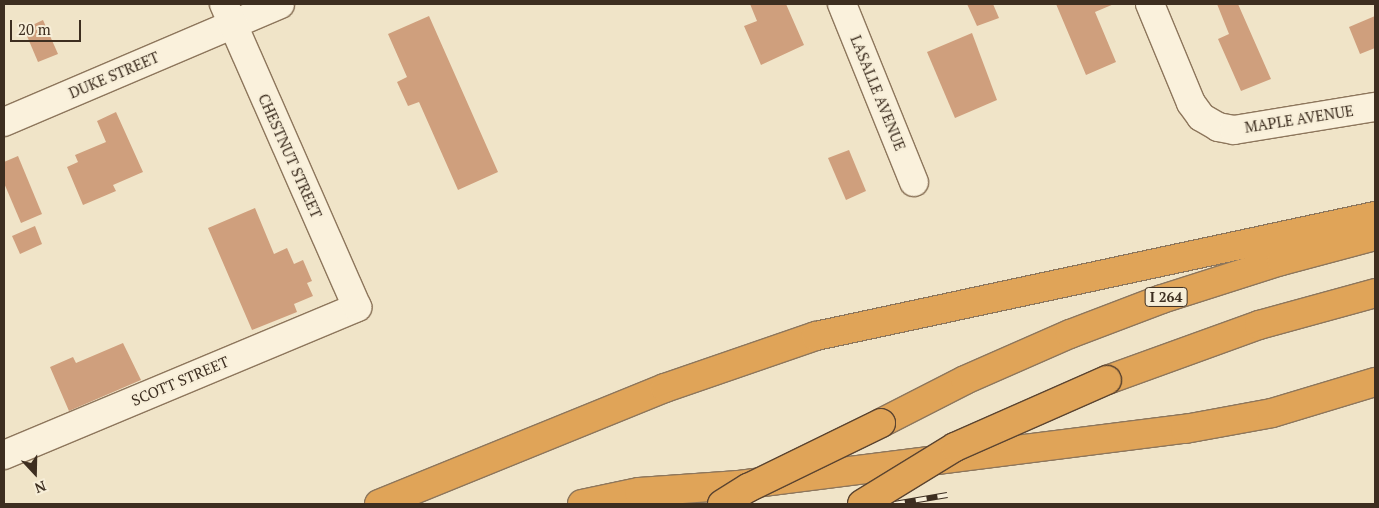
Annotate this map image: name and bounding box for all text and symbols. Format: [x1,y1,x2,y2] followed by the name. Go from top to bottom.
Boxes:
[12,10,84,42] scale bar
[18,19,51,39] text: 20 m
[847,33,909,153] street label: LASALLE AVENUE
[66,48,162,102] street label: DUKE STREET
[254,91,326,221] street label: CHESTNUT STREET
[1243,101,1355,137] street label: MAPLE AVENUE
[1144,286,1188,308] road number: I 264
[129,352,231,410] street label: SCOTT STREET
[10,448,60,498] north arrow
[32,477,49,498] text: N

